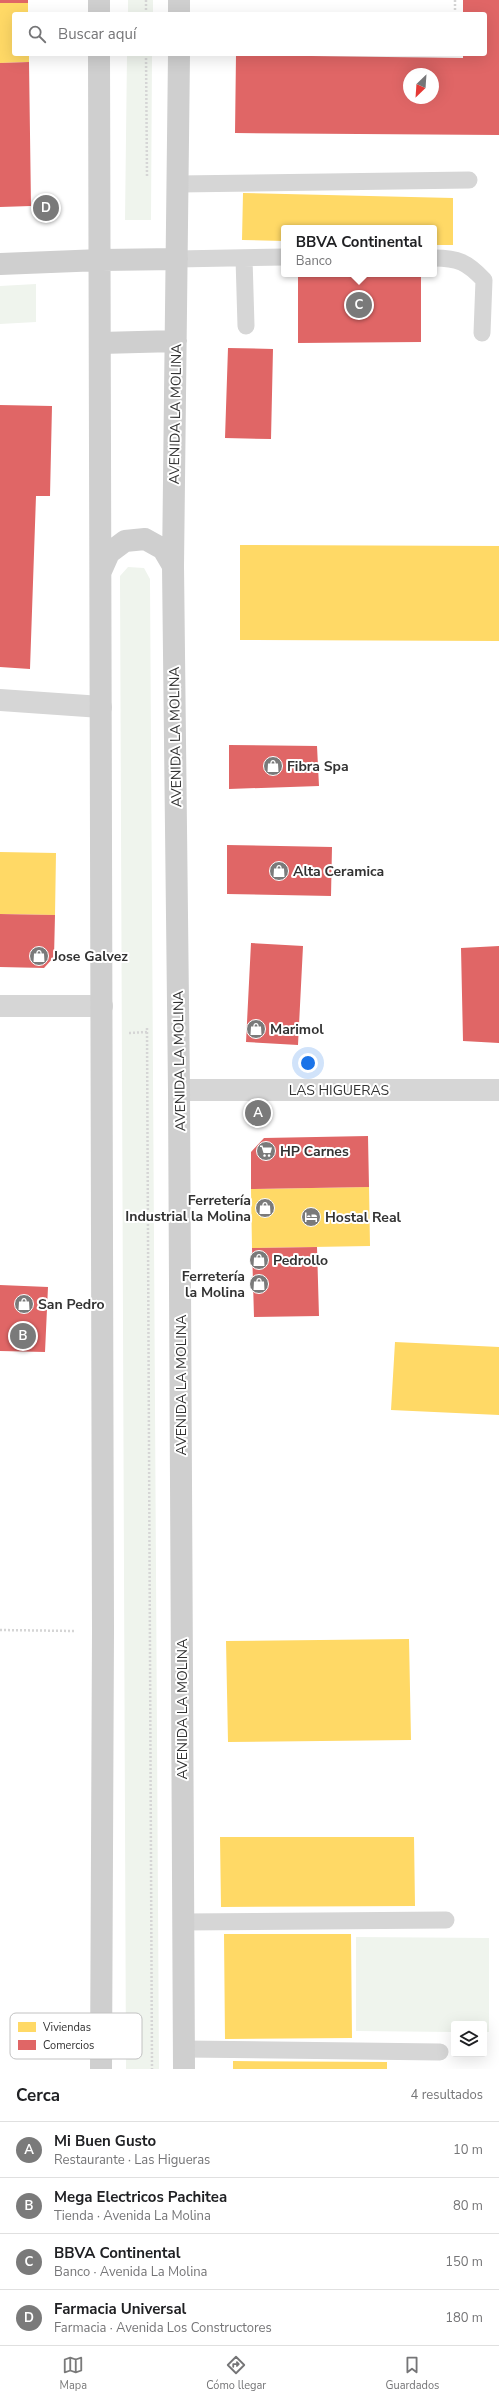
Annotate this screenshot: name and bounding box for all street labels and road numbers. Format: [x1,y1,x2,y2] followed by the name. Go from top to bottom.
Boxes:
[165,343,186,485] street label: AVENIDA LA MOLINA
[165,666,186,808] street label: AVENIDA LA MOLINA
[169,990,190,1132] street label: AVENIDA LA MOLINA
[289,1081,390,1100] street label: LAS HIGUERAS
[172,1315,191,1455] street label: AVENIDA LA MOLINA
[173,1639,192,1779] street label: AVENIDA LA MOLINA

